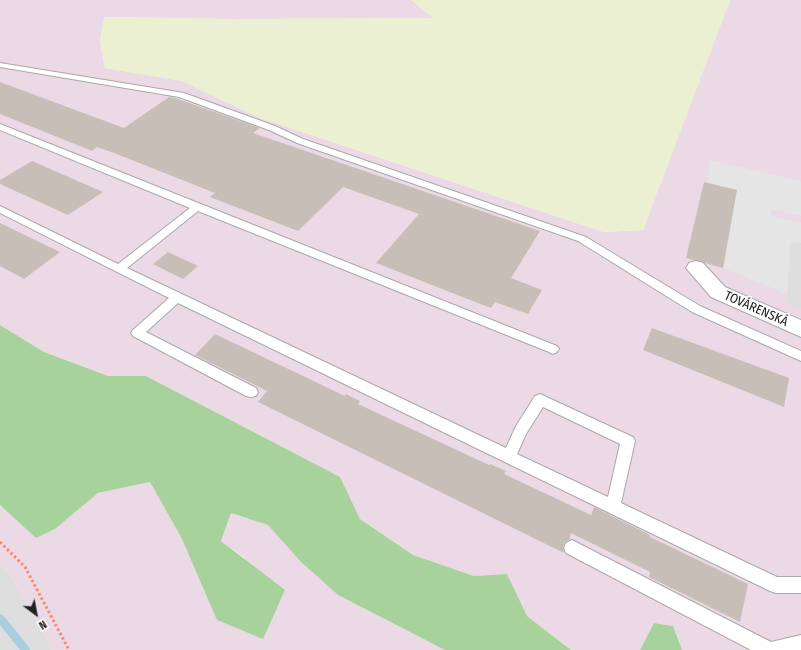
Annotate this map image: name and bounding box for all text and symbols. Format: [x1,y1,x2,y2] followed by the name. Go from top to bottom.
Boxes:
[722,288,790,330] street label: TOVÁRENSKÁ
[16,594,56,634] north arrow
[36,617,49,632] text: N

